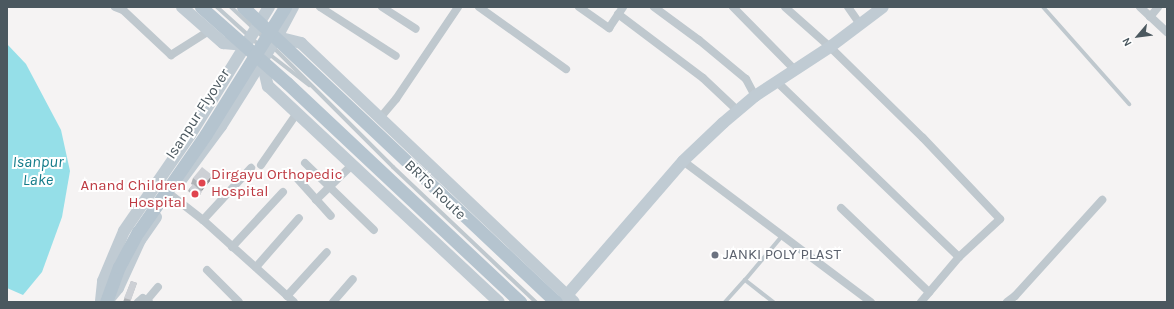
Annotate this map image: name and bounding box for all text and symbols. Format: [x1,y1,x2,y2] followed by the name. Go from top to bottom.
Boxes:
[1118,16,1158,56] north arrow
[1119,35,1135,48] text: N
[162,65,234,163] street label: Isanpur Flyover
[12,152,64,190] water label: Isanpur Lake
[401,156,469,224] street label: BRTS Route
[211,165,342,200] place label: Dirgayu Orthopedic Hospital
[81,176,186,211] place label: Anand Children Hospital
[196,177,208,189] marker: Dirgayu Orthopedic Hospital
[189,188,201,200] marker: Anand Children Hospital
[723,246,841,264] place label: JANKI POLY PLAST
[710,250,720,260] marker: JANKI POLY PLAST

